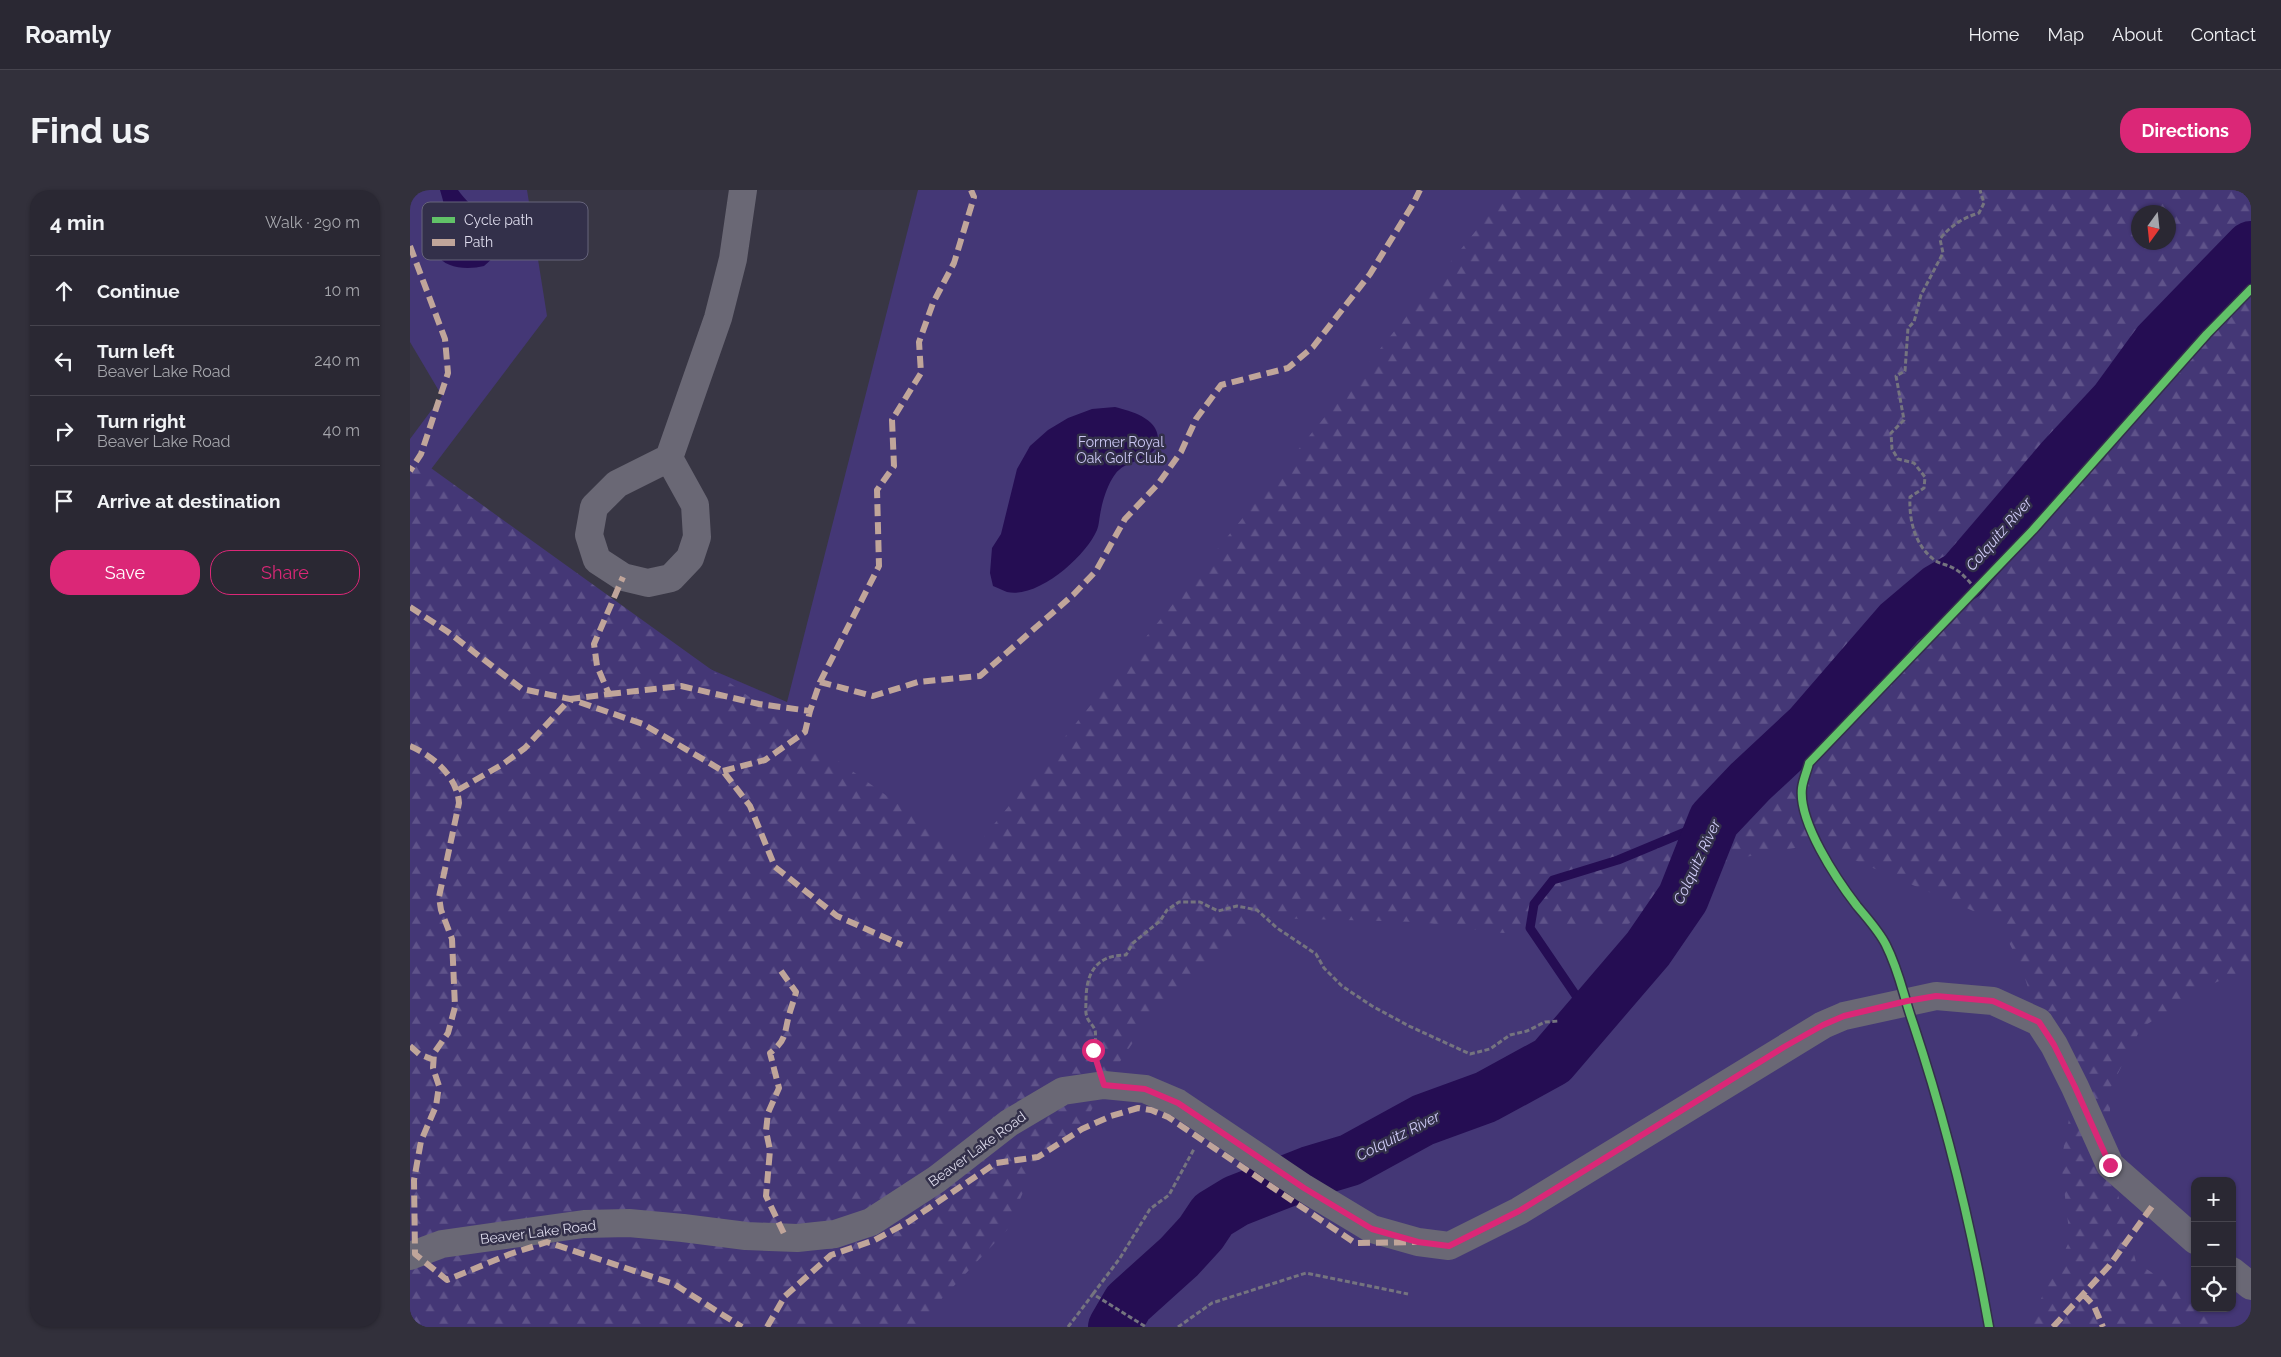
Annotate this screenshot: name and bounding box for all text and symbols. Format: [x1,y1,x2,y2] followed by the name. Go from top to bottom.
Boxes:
[25,20,111,49] text: Roamly
[1968,24,2019,45] text: Home
[2047,24,2084,45] text: Map
[2112,24,2163,45] text: About
[2191,24,2256,45] text: Contact
[2120,108,2251,153] button: Directions
[30,110,150,151] text: Find us
[422,202,588,260] legend
[2131,205,2176,250] north arrow
[50,210,105,235] text: 4 min
[464,212,533,228] text: Cycle path
[265,213,360,232] text: Walk · 290 m
[464,234,493,250] text: Path
[50,277,78,305] icon: ahead
[97,280,180,302] text: Continue
[325,281,360,300] text: 10 m
[97,340,174,362] text: Turn left
[50,347,78,375] icon: left
[314,351,360,370] text: 240 m
[97,362,230,381] text: Beaver Lake Road
[97,410,186,432] text: Turn right
[50,417,78,445] icon: right
[323,421,360,440] text: 40 m
[97,432,230,451] text: Beaver Lake Road
[1076,434,1166,466] park label: Former Royal Oak Golf Club
[50,487,78,515] icon: arrive
[97,490,281,512] text: Arrive at destination
[1962,493,2036,574] water label: Colquitz River
[50,550,200,595] button: Save
[210,550,360,595] button: Share
[1670,816,1725,907] water label: Colquitz River
[1082,1039,1105,1062] route start
[1353,1107,1444,1165] water label: Colquitz River
[925,1108,1029,1190] street label: Beaver Lake Road
[2099,1154,2122,1177] route end
[2191,1177,2236,1312] map controls
[2191,1177,2236,1222] button: +
[479,1217,597,1247] street label: Beaver Lake Road
[2191,1222,2236,1267] button: −
[2191,1267,2236,1312] button: locate

